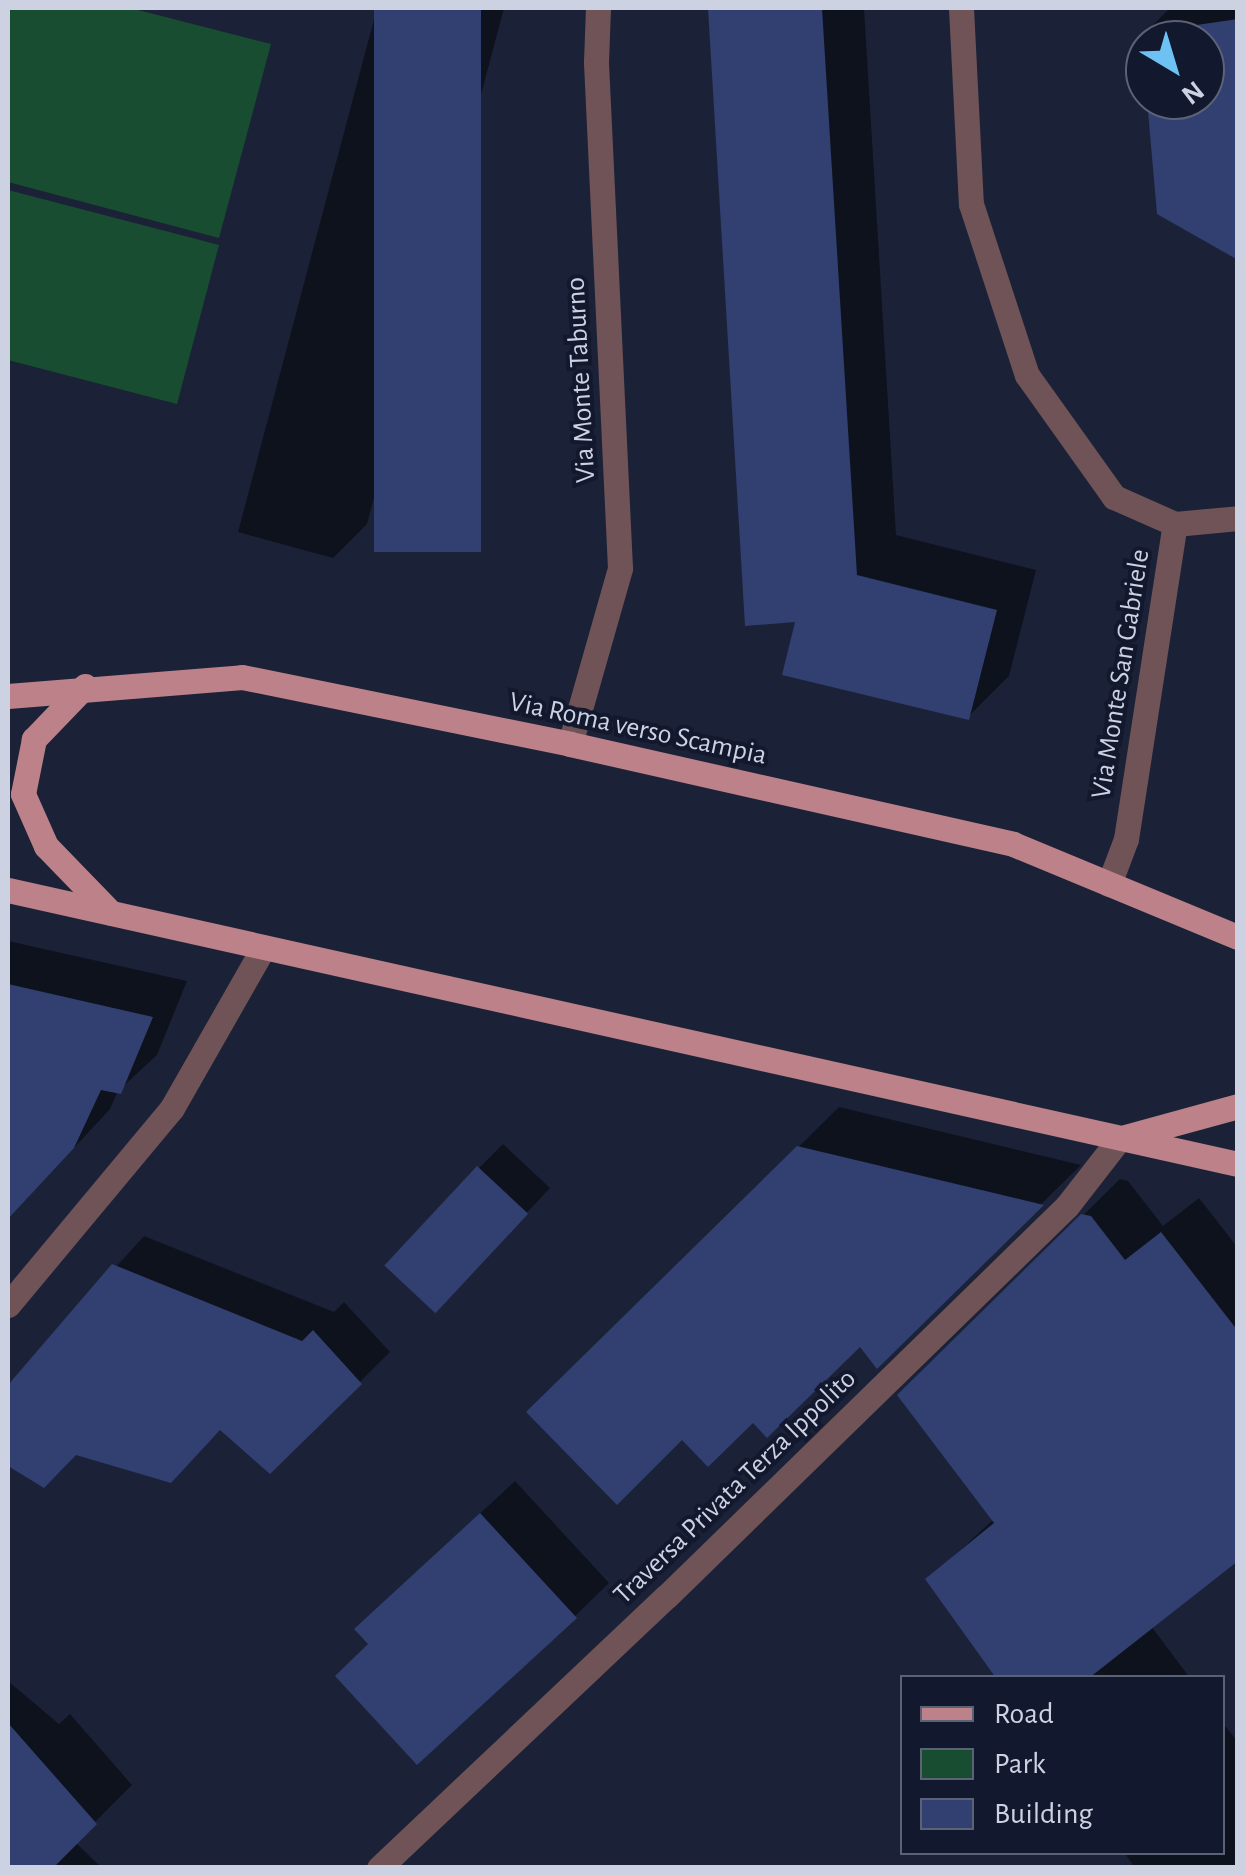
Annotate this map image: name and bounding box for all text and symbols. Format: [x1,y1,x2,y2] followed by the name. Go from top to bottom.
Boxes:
[1125,20,1225,120] north arrow
[1176,75,1209,109] text: N
[559,276,603,484] street label: Via Monte Taburno
[1085,547,1157,801] street label: Via Monte San Gabriele
[506,685,770,773] street label: Via Roma verso Scampia
[607,1362,863,1612] street label: Traversa Privata Terza Ippolito
[900,1675,1225,1855] legend
[994,1699,1054,1729] text: Road
[994,1749,1046,1779] text: Park
[994,1799,1093,1829] text: Building

